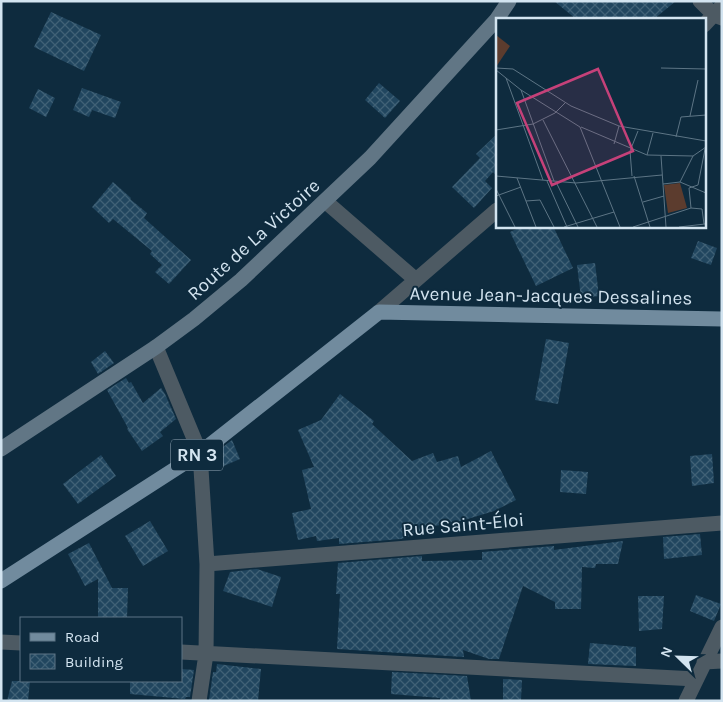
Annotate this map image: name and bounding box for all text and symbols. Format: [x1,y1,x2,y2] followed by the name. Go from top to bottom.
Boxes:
[496,18,706,228] inset map
[183,175,324,305] street label: Route de La Victoire
[409,283,693,309] street label: Avenue Jean-Jacques Dessalines
[171,440,223,470] road number: RN 3
[401,508,525,541] street label: Rue Saint-Éloi
[20,617,182,682] legend
[65,628,100,646] text: Road
[653,632,703,682] north arrow
[657,644,676,660] text: N
[65,653,123,671] text: Building

